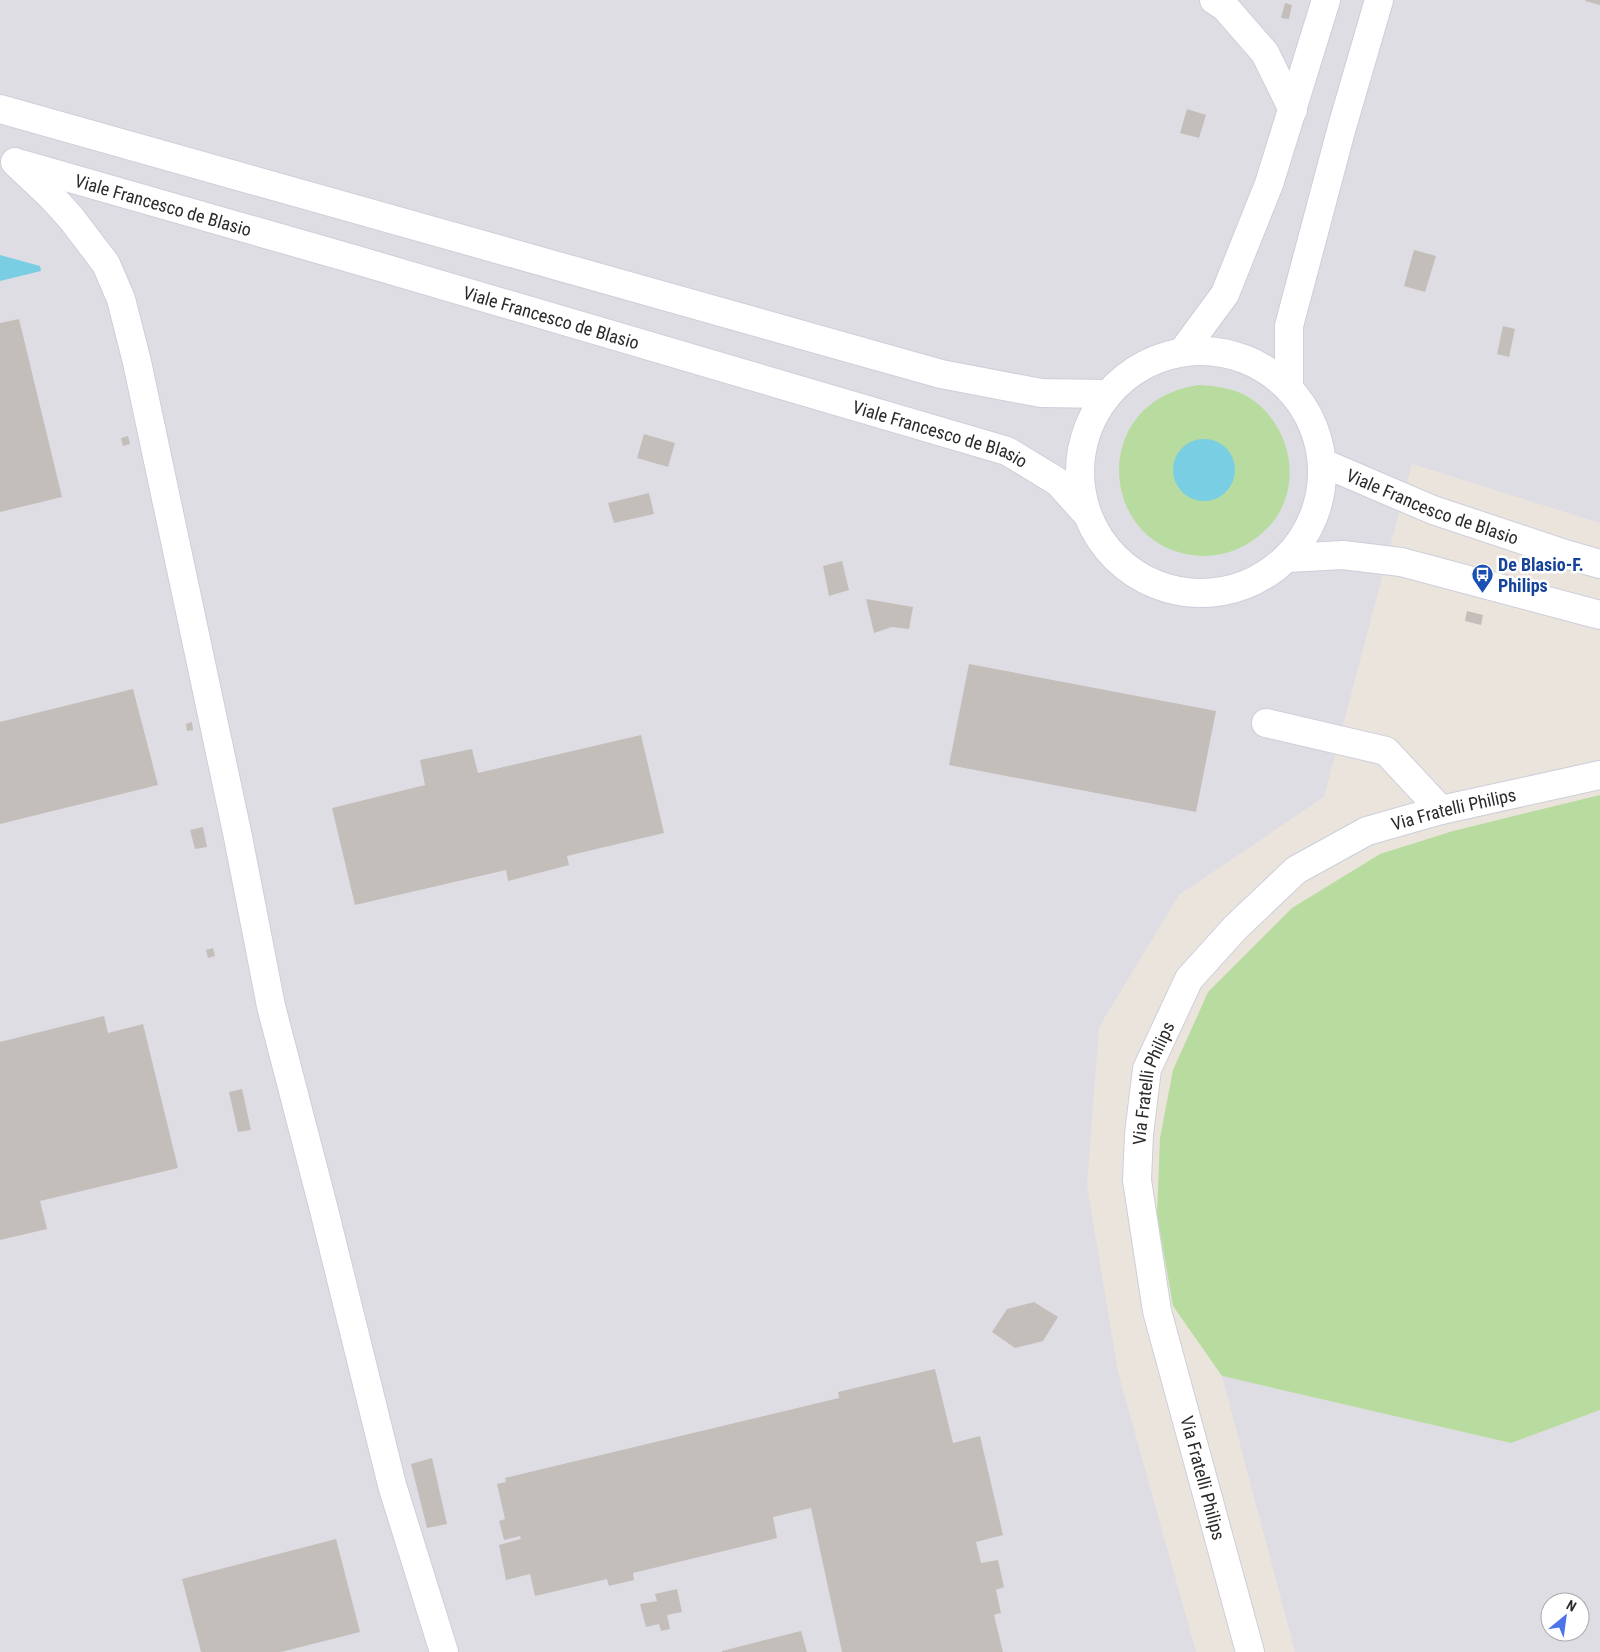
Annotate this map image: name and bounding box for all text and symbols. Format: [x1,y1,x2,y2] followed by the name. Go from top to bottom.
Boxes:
[73,170,254,240] street label: Viale Francesco de Blasio
[461,281,642,353] street label: Viale Francesco de Blasio
[850,396,1032,472] street label: Viale Francesco de Blasio
[1343,464,1521,548] street label: Viale Francesco de Blasio
[1498,554,1584,596] place label: De Blasio-F. Philips
[1470,562,1494,593] bus stop icon: De Blasio-F. Philips
[1389,783,1518,834] street label: Via Fratelli Philips
[1128,1018,1178,1145] street label: Via Fratelli Philips
[1176,1414,1230,1542] street label: Via Fratelli Philips
[1540,1592,1590,1642] north arrow
[1564,1597,1579,1615] text: N

